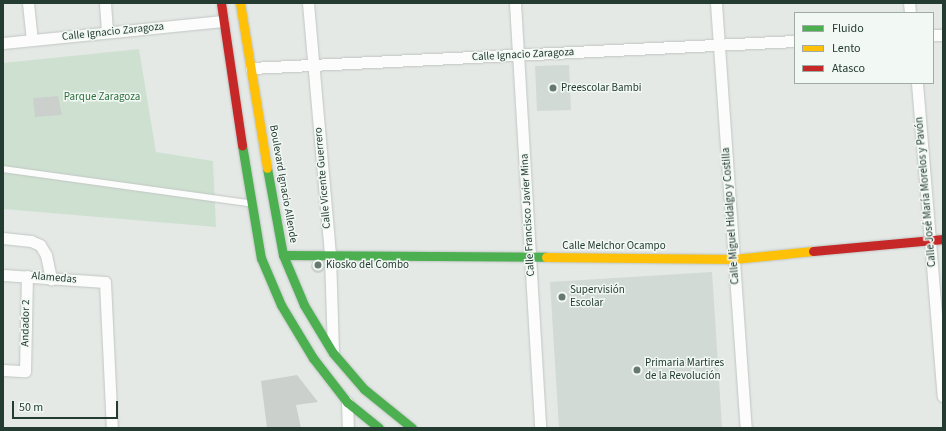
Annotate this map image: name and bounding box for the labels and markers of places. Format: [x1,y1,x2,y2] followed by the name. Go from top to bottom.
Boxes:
[561,81,641,95] place label: Preescolar Bambi
[548,83,558,93] marker: Preescolar Bambi
[326,258,409,272] place label: Kiosko del Combo
[313,260,323,270] marker: Kiosko del Combo
[570,284,625,310] place label: Supervisión Escolar
[557,292,567,302] marker: Supervisión Escolar
[645,357,724,383] place label: Primaria Martires de la Revolución
[632,365,642,375] marker: Primaria Martires de la Revolución

